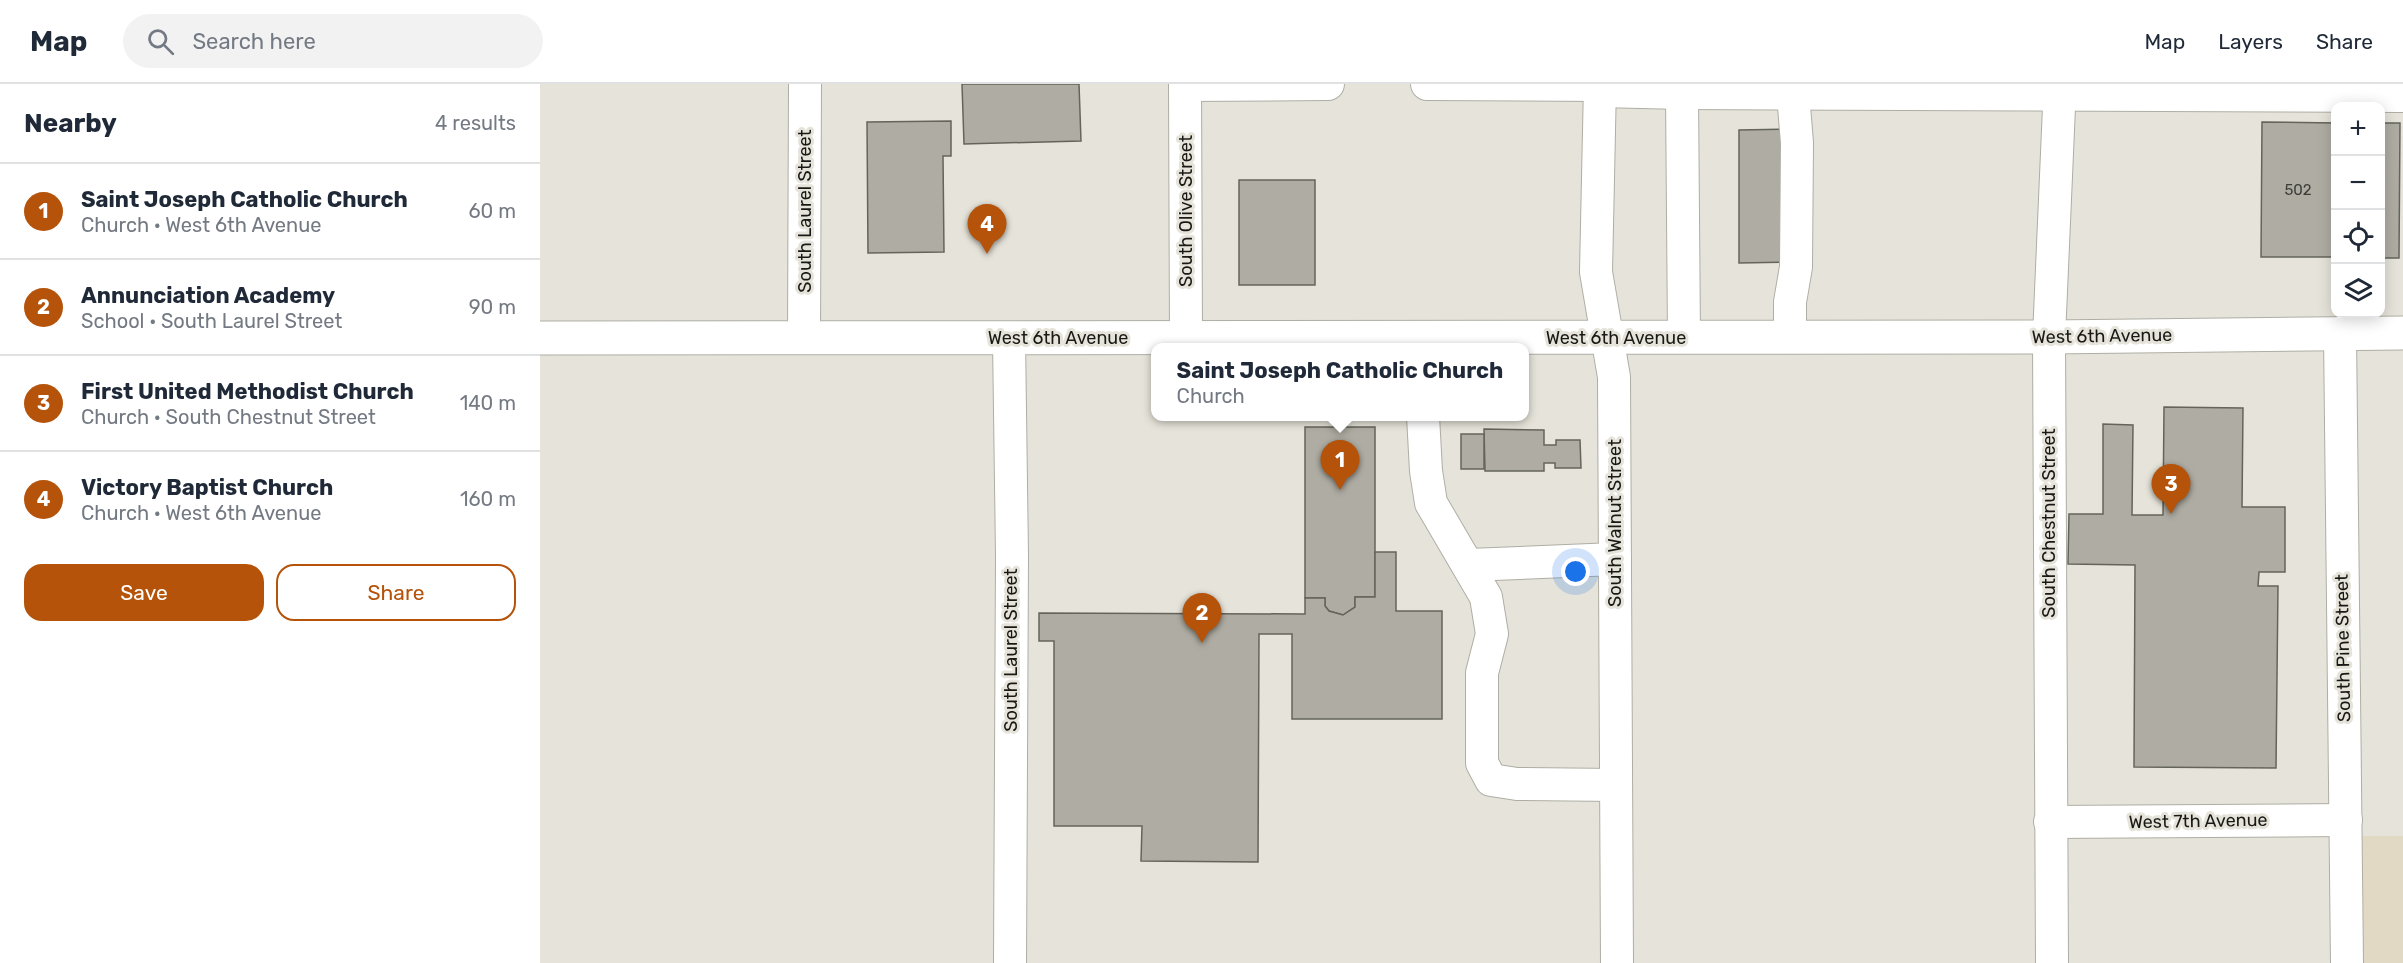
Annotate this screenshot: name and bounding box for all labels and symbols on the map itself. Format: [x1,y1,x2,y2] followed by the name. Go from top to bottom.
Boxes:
[794,129,816,293] street label: South Laurel Street
[1175,135,1197,287] street label: South Olive Street
[2284,181,2312,199] house number: 502
[968,204,1006,254] pin: 4
[2032,324,2172,348] street label: West 6th Avenue
[988,327,1128,349] street label: West 6th Avenue
[1546,327,1686,349] street label: West 6th Avenue
[2038,428,2060,618] street label: South Chestnut Street
[1604,439,1626,607] street label: South Walnut Street
[1320,440,1360,490] pin: 1
[2152,464,2190,514] pin: 3
[1561,557,1590,586] your location
[1000,568,1022,732] street label: South Laurel Street
[2331,574,2355,722] street label: South Pine Street
[1182,594,1222,643] pin: 2
[2128,809,2268,833] street label: West 7th Avenue

